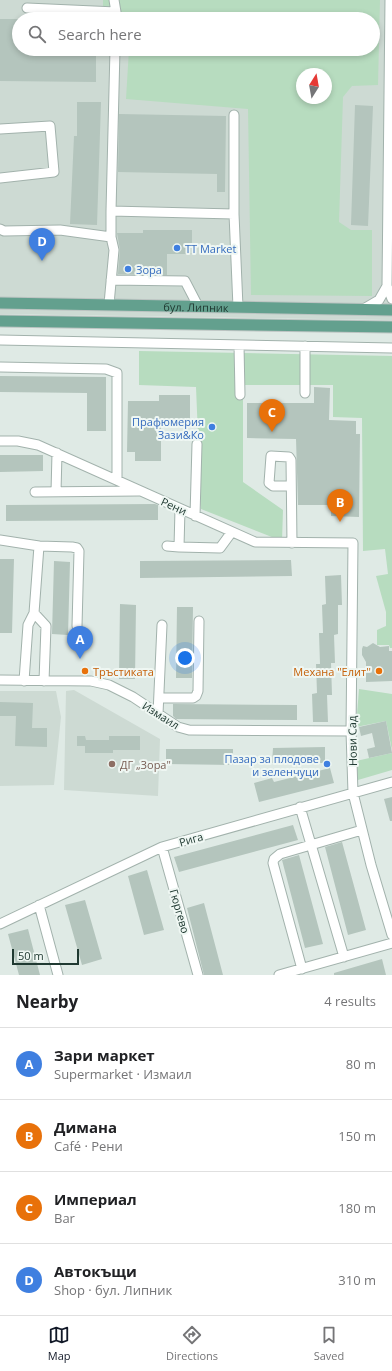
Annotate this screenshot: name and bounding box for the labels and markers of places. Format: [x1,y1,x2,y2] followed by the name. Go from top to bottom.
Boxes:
[29,228,55,261] pin: D
[185,241,236,256] place label: TT Market
[172,243,182,253] marker: TT Market
[136,262,162,277] place label: Зора
[123,264,133,274] marker: Зора
[259,399,285,432] pin: C
[132,414,204,442] place label: Прафюмерия Зази&Ко
[207,422,217,432] marker: Прафюмерия Зази&Ко
[327,489,353,522] pin: B
[67,626,93,659] pin: A
[93,664,154,679] place label: Тръстиката
[293,664,371,679] place label: Механа "Елит''
[80,666,90,676] marker: Тръстиката
[374,666,384,676] marker: Механа "Елит''
[224,751,319,779] place label: Пазар за плодове и зеленчуци
[120,757,171,772] place label: ДГ „Зора"
[107,759,117,769] marker: ДГ „Зора"
[322,759,332,769] marker: Пазар за плодове и зеленчуци

